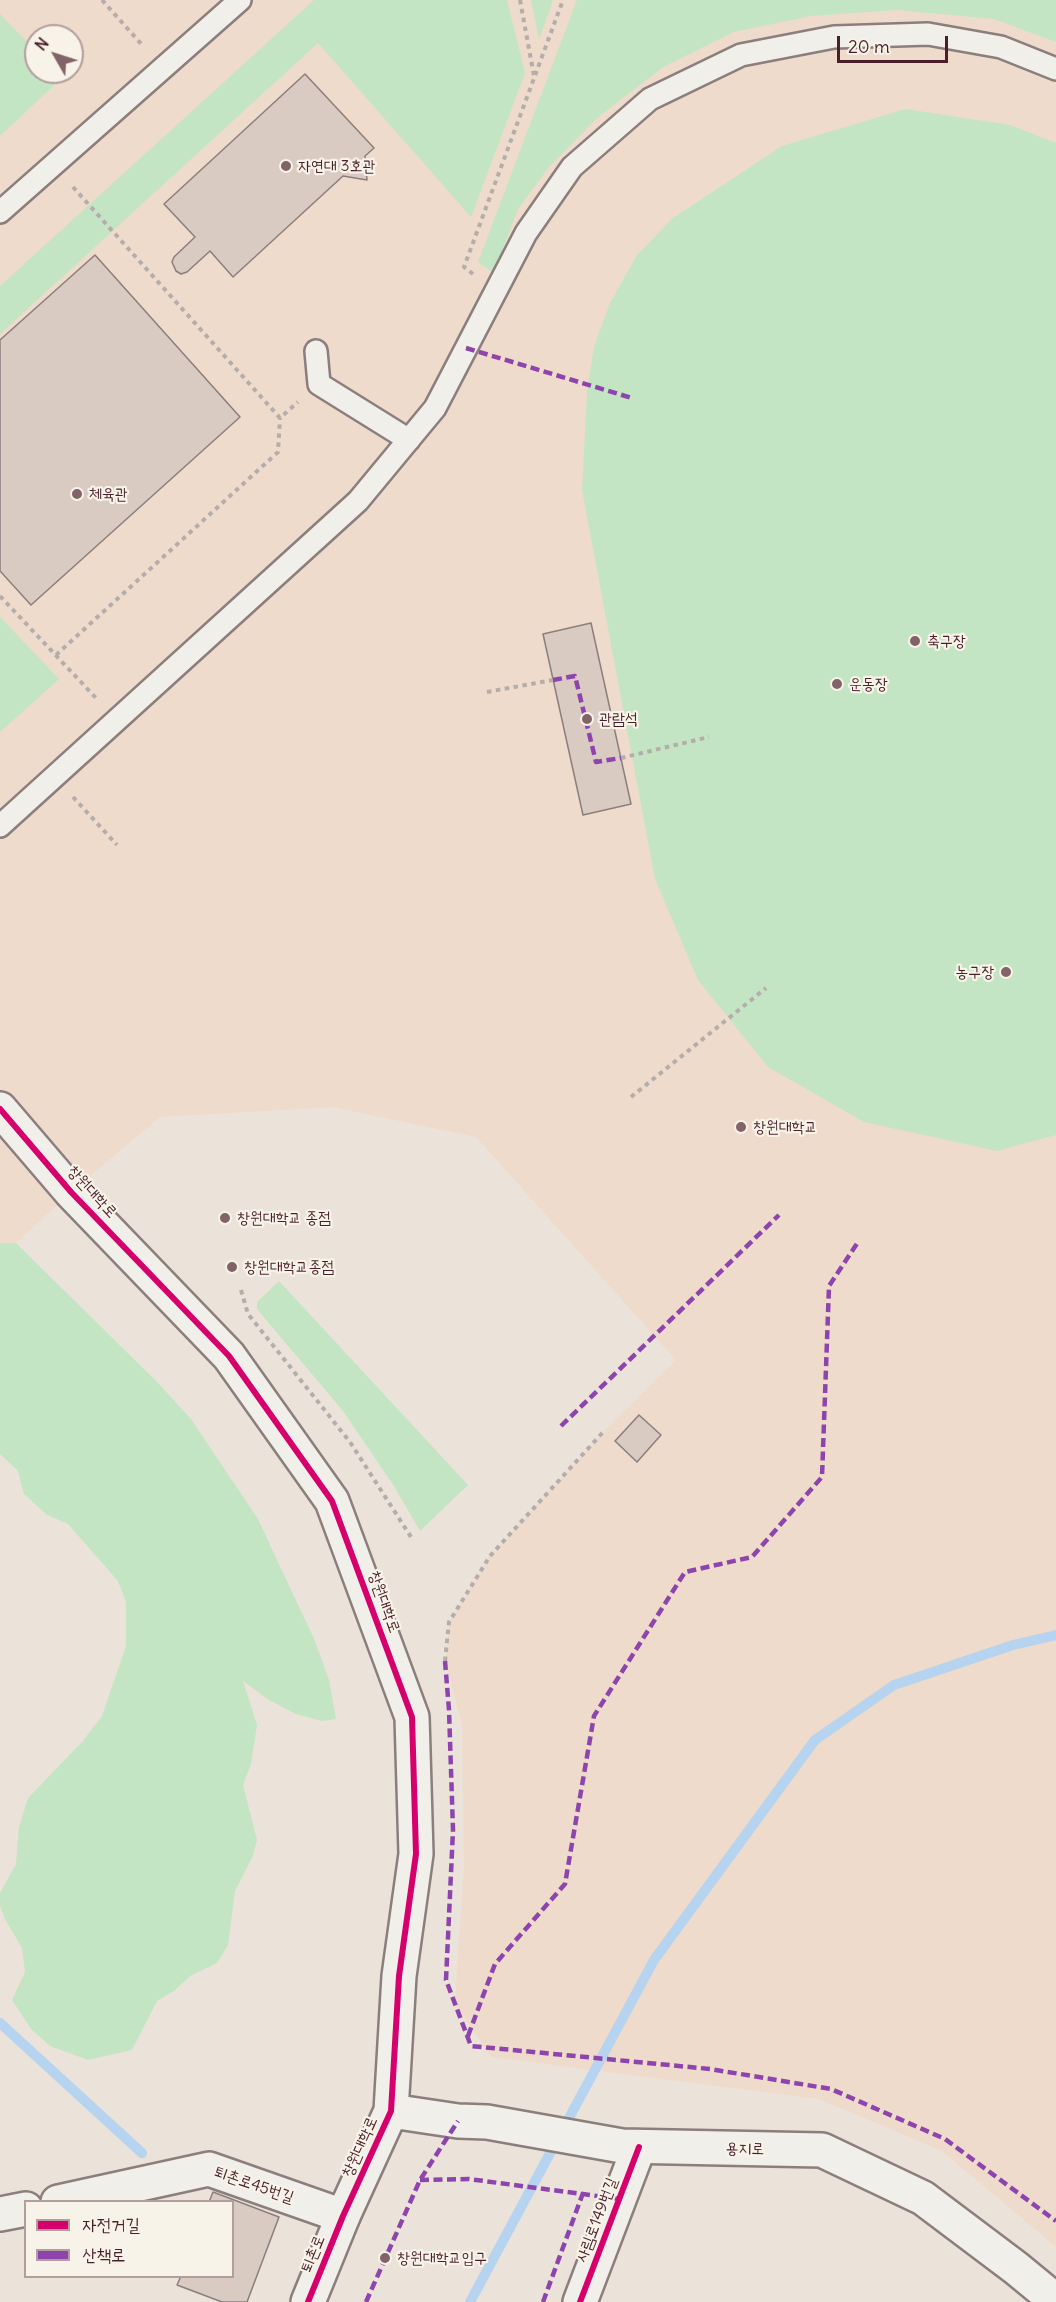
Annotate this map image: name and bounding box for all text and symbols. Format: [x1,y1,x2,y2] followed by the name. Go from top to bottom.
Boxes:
[24,24,84,84] north arrow
[840,24,951,62] scale bar
[30,33,53,55] text: N
[848,35,890,58] text: 20 m
[298,156,375,176] place label: 자연대 3호관
[279,159,293,173] marker: 자연대 3호관
[89,484,128,504] place label: 체육관
[70,487,84,501] marker: 체육관
[927,631,966,651] place label: 축구장
[908,634,922,648] marker: 축구장
[849,674,888,694] place label: 운동장
[830,677,844,691] marker: 운동장
[599,709,638,729] place label: 관람석
[580,712,594,726] marker: 관람석
[955,962,994,982] place label: 농구장
[999,965,1013,979] marker: 농구장
[753,1117,817,1137] place label: 창원대학교
[734,1120,748,1134] marker: 창원대학교
[63,1162,121,1222] street label: 창원대학로
[237,1208,331,1228] place label: 창원대학교 종점
[218,1211,232,1225] marker: 창원대학교 종점
[244,1257,334,1277] place label: 창원대학교종점
[225,1260,239,1274] marker: 창원대학교종점
[364,1568,404,1636] street label: 창원대학로
[338,2114,382,2180] street label: 창원대학로
[726,2139,764,2159] street label: 용지로
[212,2162,296,2208] street label: 퇴촌로45번길
[572,2175,622,2265] street label: 사림로149번길
[24,2200,234,2278] legend
[82,2213,140,2236] text: 자전거길
[297,2232,329,2276] street label: 퇴촌로
[82,2243,125,2266] text: 산책로
[397,2248,487,2268] place label: 창원대학교입구
[378,2251,392,2265] marker: 창원대학교입구

